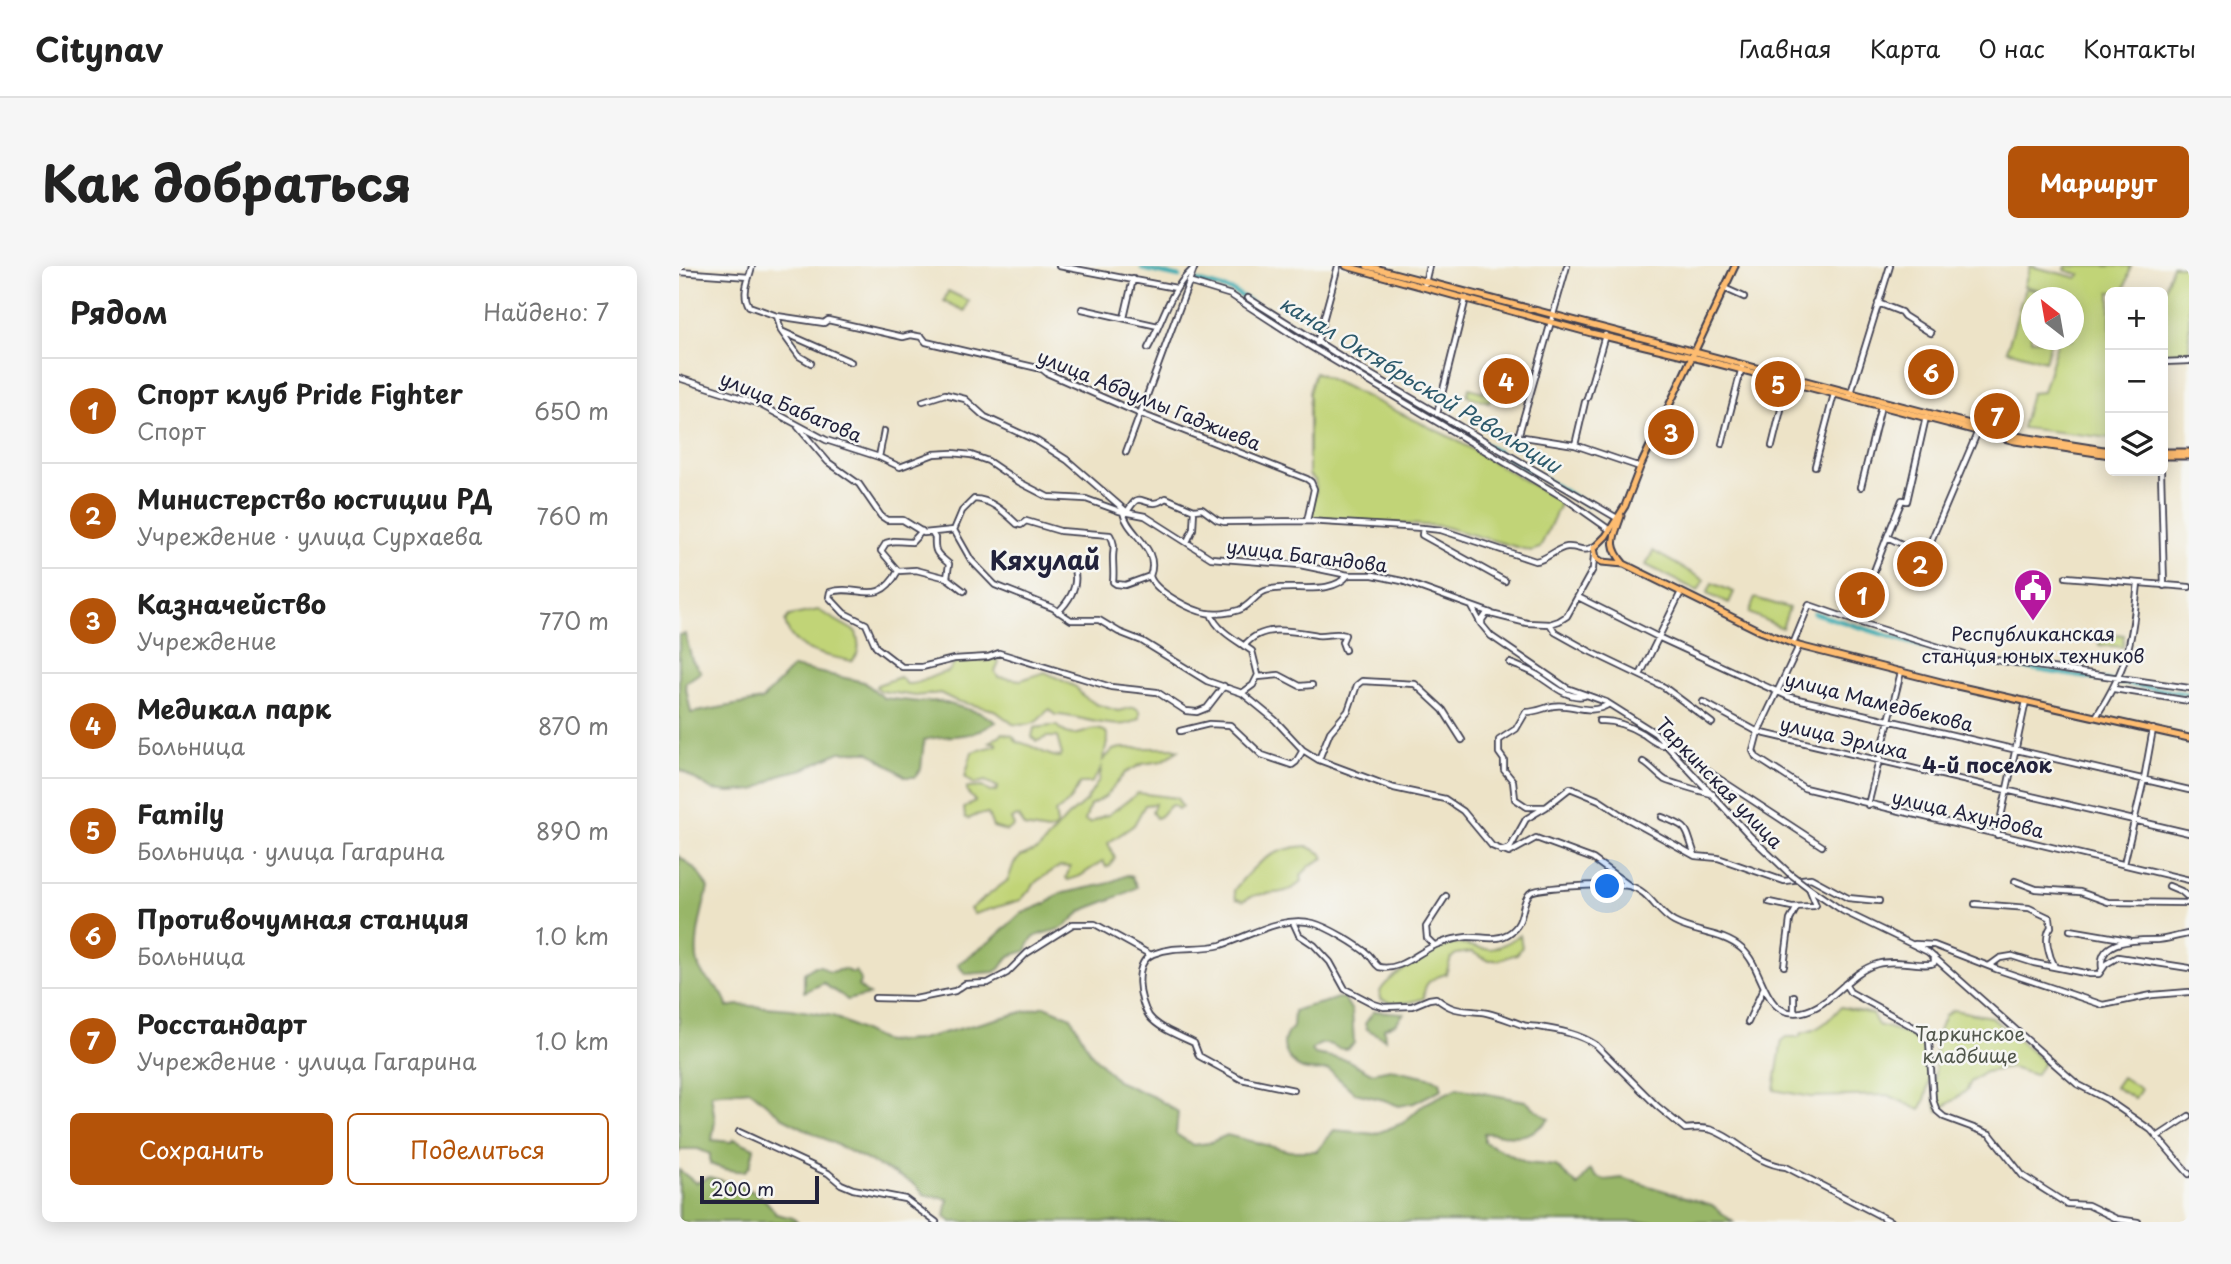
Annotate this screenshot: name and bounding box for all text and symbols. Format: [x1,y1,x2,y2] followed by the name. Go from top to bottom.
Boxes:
[35,23,163,73] text: Citynav
[1739,30,1832,66] text: Главная
[1870,30,1940,66] text: Карта
[1978,30,2045,66] text: О нас
[2083,30,2196,66] text: Контакты
[42,145,412,219] text: Как добраться
[2008,146,2189,218] button: Маршрут
[1274,286,1569,481] water label: канал Октябрьской Революции
[2021,287,2084,350] north arrow
[2105,287,2168,476] map controls
[2105,287,2168,350] button: +
[70,289,168,334] text: Рядом
[483,294,609,329] text: Найдено: 7
[1033,341,1266,457] street label: улица Абдуллы Гаджиева
[1908,346,1954,398] pin: 6
[2105,350,2168,413] button: −
[1483,355,1529,407] pin: 4
[1755,358,1801,410] pin: 5
[716,364,867,449] street label: улица Бабатова
[137,374,463,413] text: Спорт клуб Pride Fighter
[1974,390,2020,442] pin: 7
[88,393,99,428] text: 1
[534,393,609,428] text: 650 m
[1648,406,1694,458] pin: 3
[137,413,206,448] text: Спорт
[2105,413,2168,476] button: layers
[137,479,492,518] text: Министерство юстиции РД
[85,498,101,533] text: 2
[537,498,609,533] text: 760 m
[137,518,482,553] text: Учреждение · улица Сурхаева
[1225,531,1389,579] street label: улица Багандова
[1897,538,1943,590] pin: 2
[990,540,1100,579] district label: Кяхулай
[2012,567,2054,622] public building icon: Республиканская станция юных техников
[1839,569,1885,621] pin: 1
[137,584,326,623] text: Казначейство
[85,603,101,638] text: 3
[539,603,609,638] text: 770 m
[1922,619,2145,669] place label: Республиканская станция юных техников
[137,623,277,658] text: Учреждение
[1782,664,1977,738] street label: улица Мамедбекова
[137,689,331,728] text: Медикал парк
[85,708,101,743] text: 4
[538,708,609,743] text: 870 m
[1777,709,1911,765] street label: улица Эрлиха
[1650,710,1790,854] street label: Таркинская улица
[137,728,245,763] text: Больница
[1922,748,2052,780] district label: 4-й поселок
[1889,782,2047,844] street label: улица Ахундова
[137,794,224,833] text: Family
[86,813,100,848] text: 5
[536,813,609,848] text: 890 m
[137,833,444,868] text: Больница · улица Гагарина
[1590,869,1624,903] your location
[137,899,469,938] text: Противочумная станция
[85,918,101,953] text: 6
[536,918,609,953] text: 1.0 km
[137,938,245,973] text: Больница
[137,1004,307,1043] text: Росстандарт
[1915,1019,2025,1069] park label: Таркинское кладбище
[86,1023,100,1058] text: 7
[536,1023,609,1058] text: 1.0 km
[137,1043,476,1078] text: Учреждение · улица Гагарина
[70,1113,333,1185] button: Сохранить
[347,1113,609,1185] button: Поделиться
[700,1173,819,1205] scale bar
[711,1174,774,1202] text: 200 m

